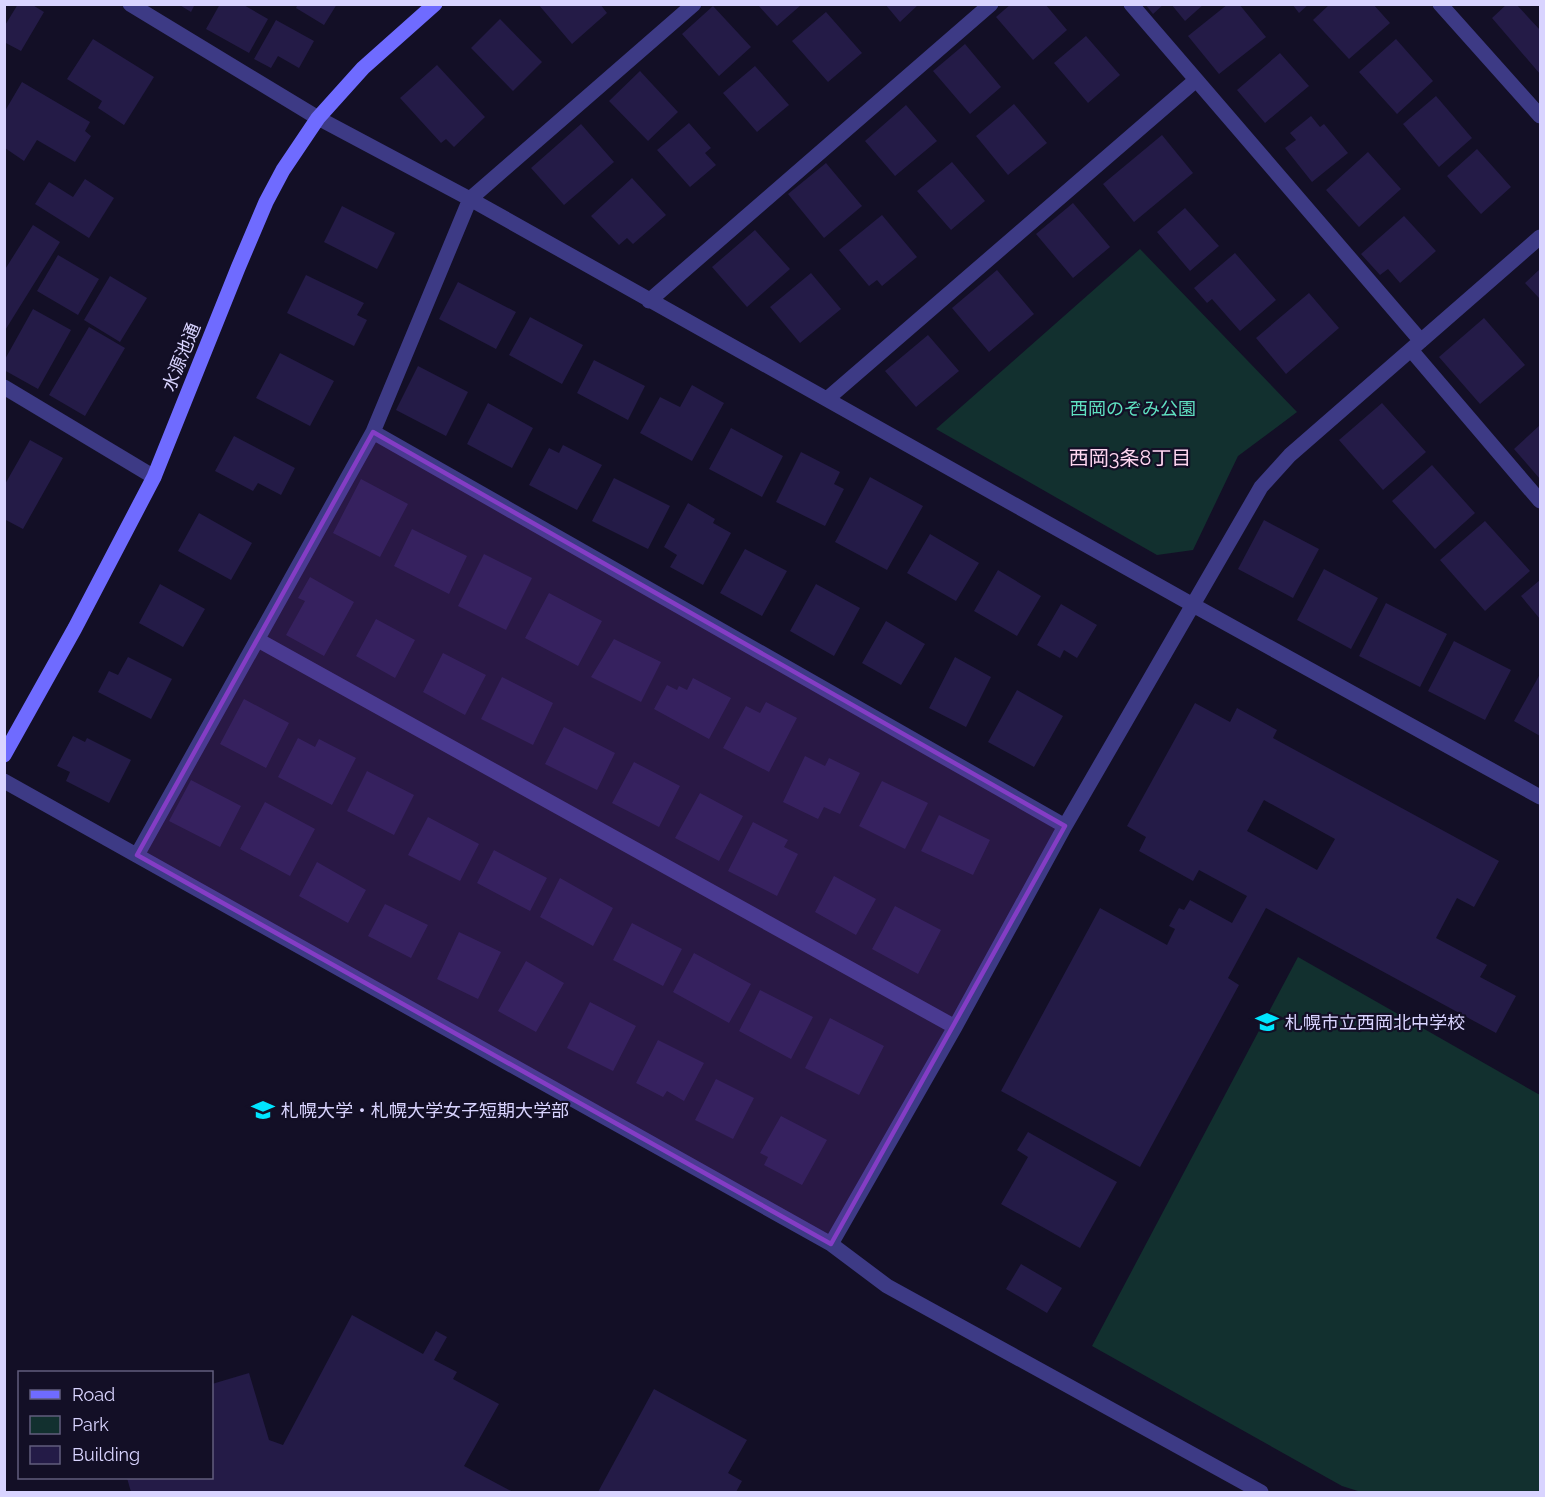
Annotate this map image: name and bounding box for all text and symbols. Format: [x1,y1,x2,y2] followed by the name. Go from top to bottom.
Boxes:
[158,320,204,394] street label: 水源池通
[1070,398,1196,419] park label: 西岡のぞみ公園
[1069,446,1191,470] district label: 西岡3条8丁目
[1254,1009,1280,1035] school or university icon: 札幌市立西岡北中学校
[1285,1012,1465,1033] place label: 札幌市立西岡北中学校
[250,1097,276,1123] school or university icon: 札幌大学・札幌大学女子短期大学部
[281,1100,569,1121] place label: 札幌大学・札幌大学女子短期大学部
[18,1371,213,1479] legend
[72,1384,115,1405] text: Road
[72,1414,109,1435] text: Park
[72,1444,140,1465] text: Building

